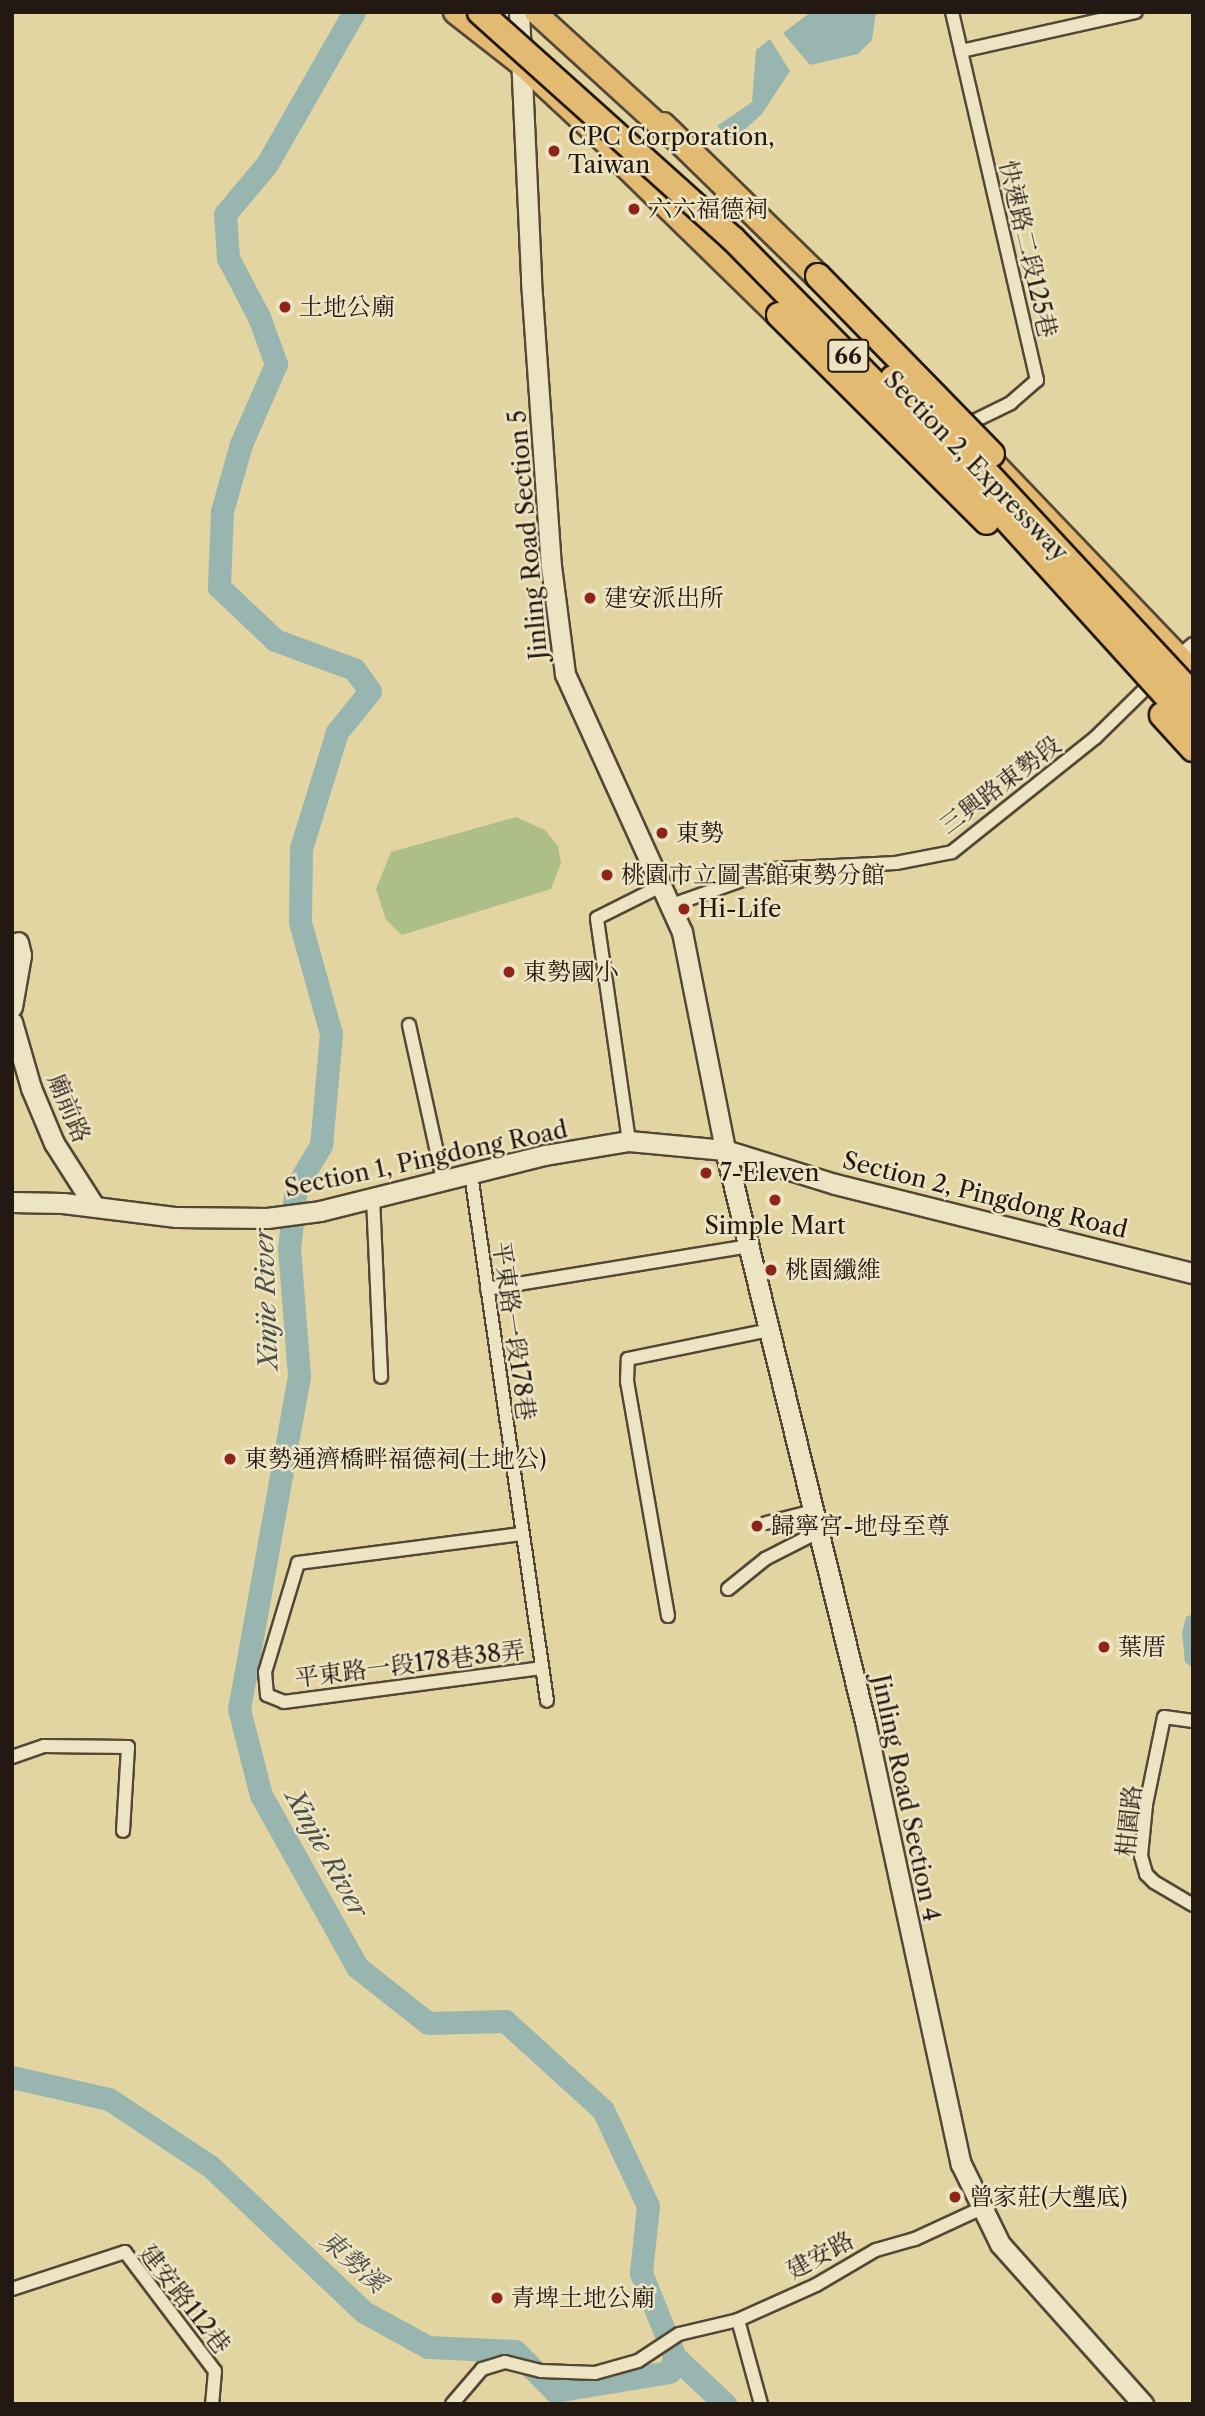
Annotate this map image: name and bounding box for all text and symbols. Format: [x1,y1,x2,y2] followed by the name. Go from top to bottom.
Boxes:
[568,123,775,179] place label: CPC Corporation, Taiwan
[546,143,562,159] marker: CPC Corporation, Taiwan
[994,158,1062,340] street label: 快速路二段125巷
[648,195,768,223] place label: 六六福德祠
[626,201,642,217] marker: 六六福德祠
[299,293,395,321] place label: 土地公廟
[277,299,293,315] marker: 土地公廟
[827,336,869,376] road number: 66
[878,365,1074,567] street label: Section 2, Expressway
[503,409,553,661] street label: Jinling Road Section 5
[604,584,724,612] place label: 建安派出所
[582,590,598,606] marker: 建安派出所
[934,730,1066,840] street label: 三興路東勢段
[676,819,724,847] place label: 東勢
[654,825,670,841] marker: 東勢
[621,861,885,889] place label: 桃園市立圖書館東勢分館
[599,867,615,883] marker: 桃園市立圖書館東勢分館
[698,895,781,923] place label: Hi-Life
[676,901,692,917] marker: Hi-Life
[523,958,619,986] place label: 東勢國小
[501,964,517,980] marker: 東勢國小
[42,1069,96,1147] street label: 廟前路
[282,1115,570,1203] street label: Section 1, Pingdong Road
[840,1146,1130,1244] street label: Section 2, Pingdong Road
[720,1159,819,1187] place label: 7-Eleven
[698,1165,714,1181] marker: 7-Eleven
[767,1192,783,1208] marker: Simple Mart
[704,1212,846,1240] place label: Simple Mart
[249,1228,285,1370] water label: Xinjie River
[487,1240,541,1422] street label: 平東路一段178巷
[785,1256,881,1284] place label: 桃園纖維
[763,1262,779,1278] marker: 桃園纖維
[244,1445,547,1473] place label: 東勢通濟橋畔福德祠(土地公)
[222,1451,238,1467] marker: 東勢通濟橋畔福德祠(土地公)
[771,1512,950,1540] place label: 歸寧宮-地母至尊
[749,1518,765,1534] marker: 歸寧宮-地母至尊
[1118,1633,1166,1661] place label: 葉厝
[293,1636,527,1692] street label: 平東路一段178巷38弄
[1096,1639,1112,1655] marker: 葉厝
[866,1672,946,1924] street label: Jinling Road Section 4
[1111,1784,1147,1858] street label: 柑園路
[278,1785,374,1923] water label: Xinjie River
[969,2183,1128,2211] place label: 曾家莊(大壟底)
[947,2189,963,2205] marker: 曾家莊(大壟底)
[314,2224,392,2300] water label: 東勢溪
[781,2225,859,2285] street label: 建安路
[134,2239,236,2359] street label: 建安路112巷
[511,2284,655,2312] place label: 青埤土地公廟
[489,2290,505,2306] marker: 青埤土地公廟

